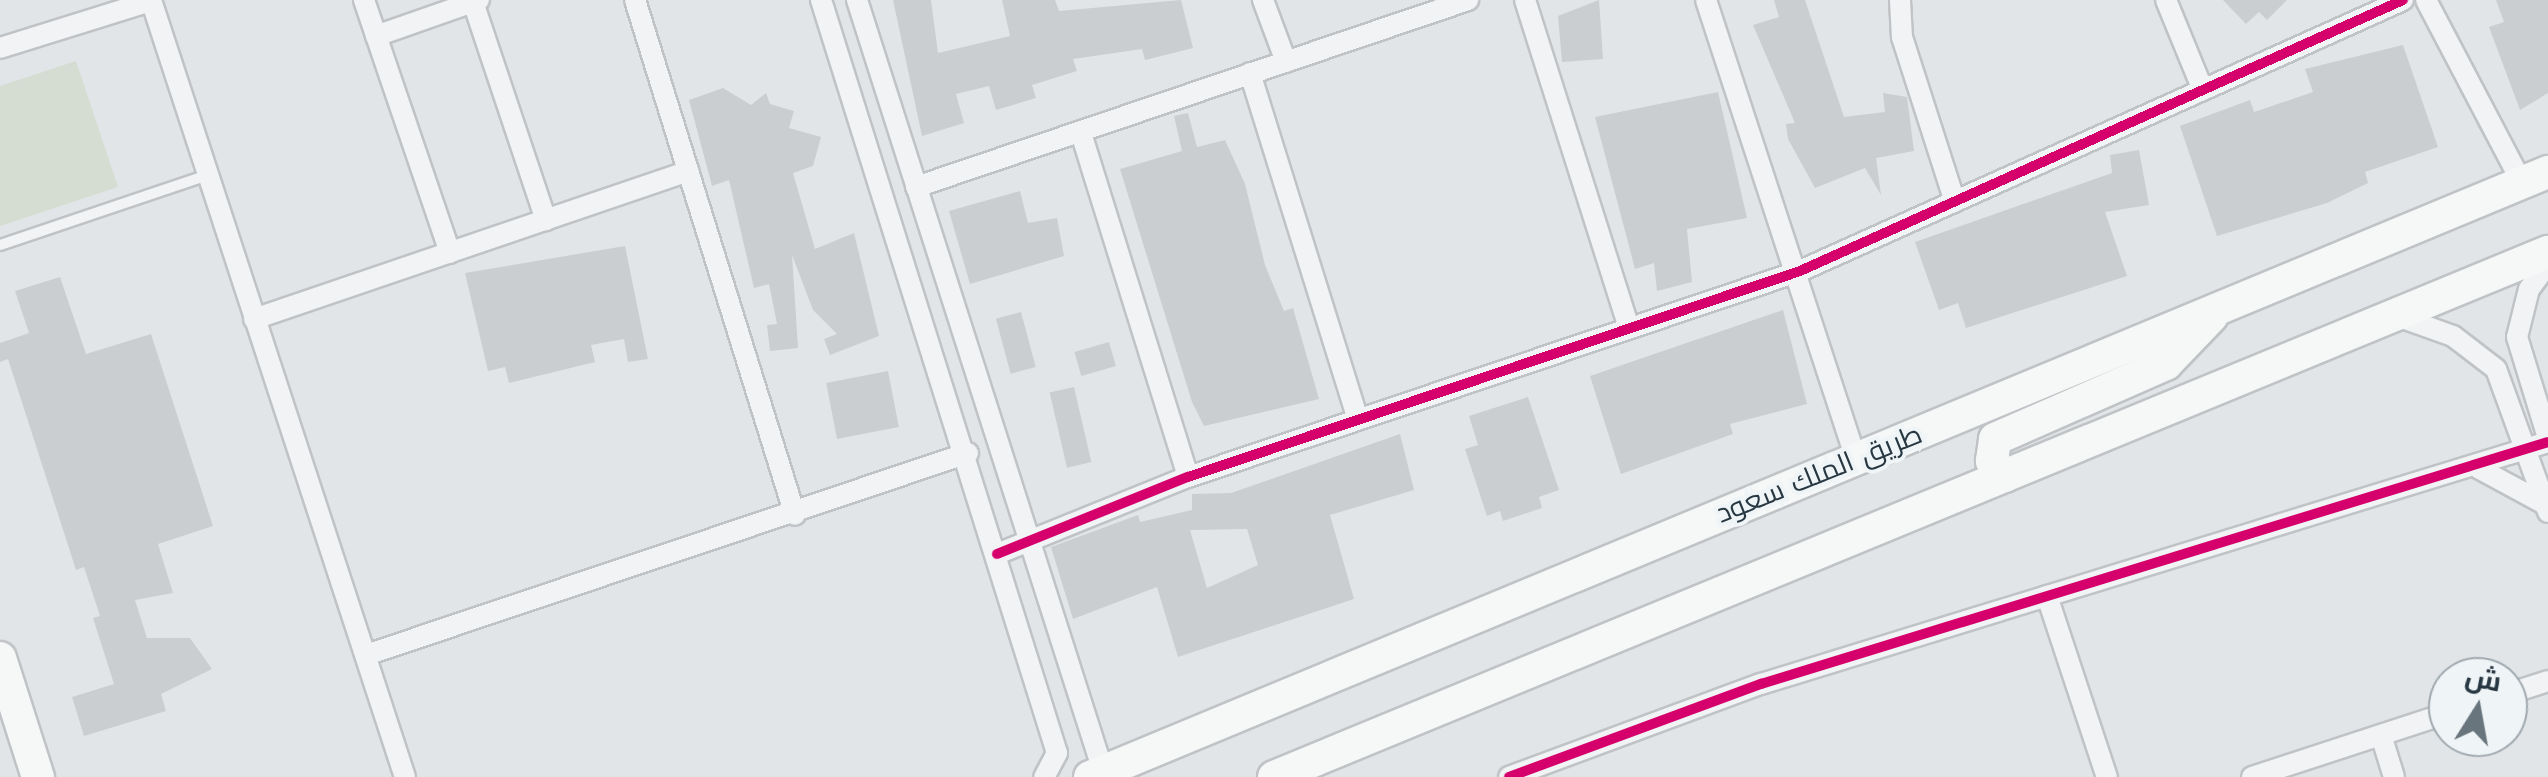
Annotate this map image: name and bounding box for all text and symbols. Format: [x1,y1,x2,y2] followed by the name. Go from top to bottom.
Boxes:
[1711,417,1927,531] street label: طريق الملك سعود
[2428,657,2528,757] north arrow
[2463,659,2504,699] text: ش

